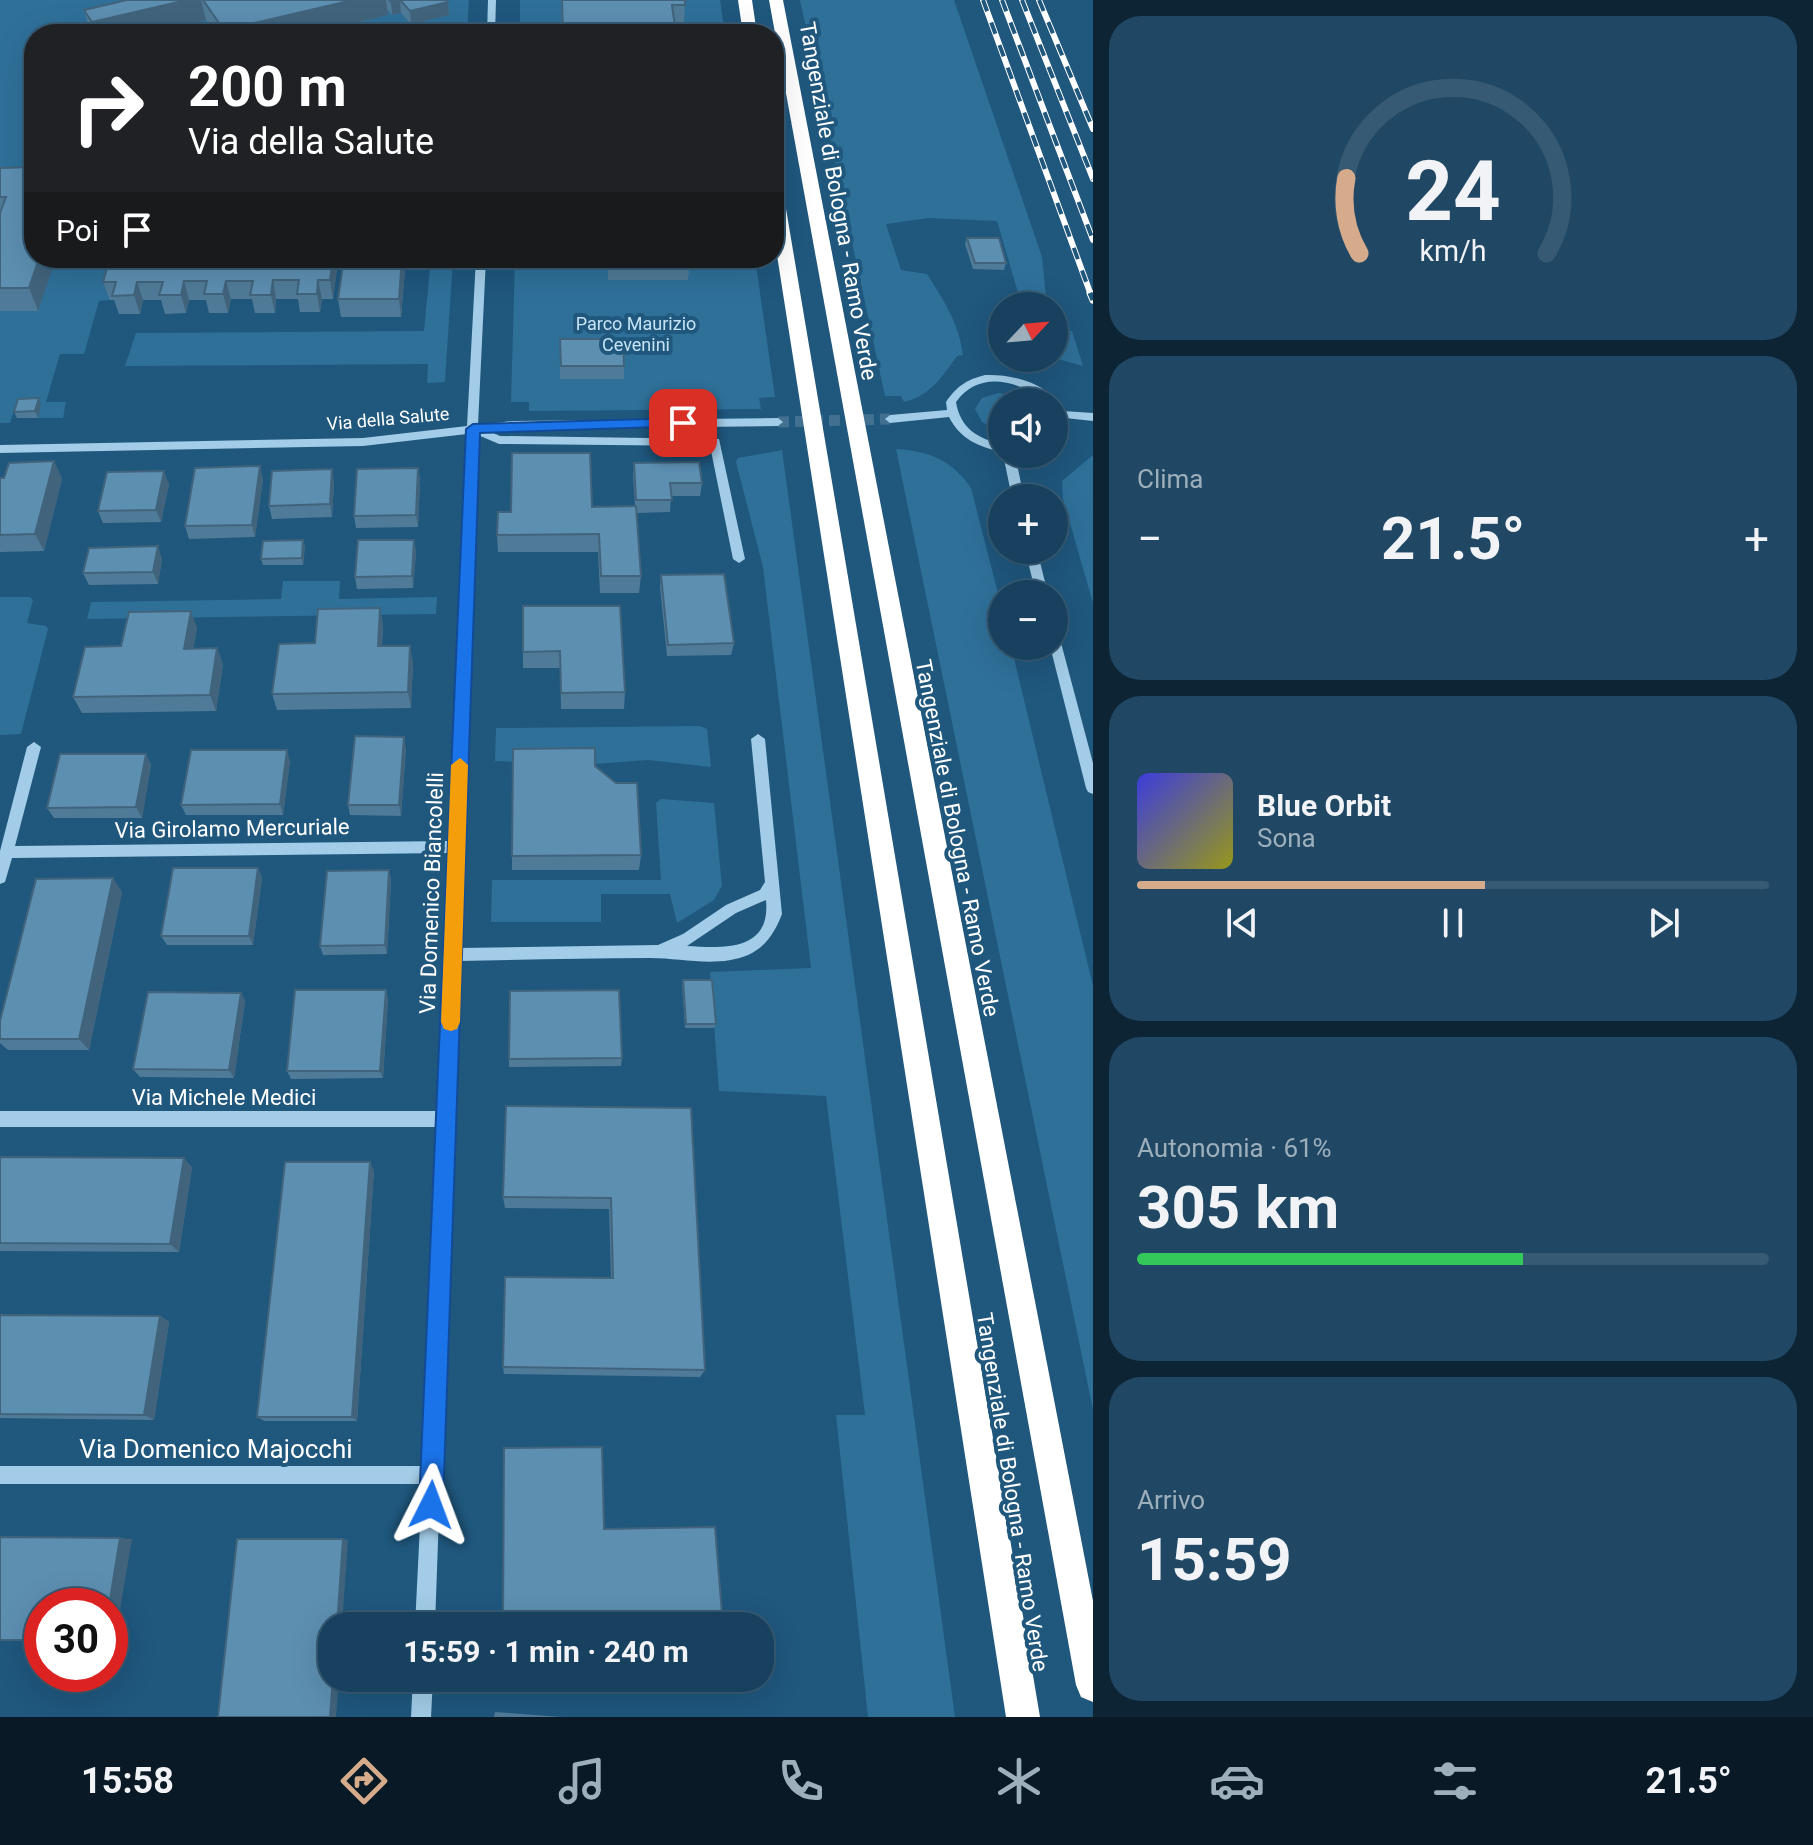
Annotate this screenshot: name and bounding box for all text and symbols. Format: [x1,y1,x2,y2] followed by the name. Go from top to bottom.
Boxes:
[795,20,882,382] street label: Tangenziale di Bologna - Ramo Verde
[188,54,347,120] text: 200 m
[56,56,160,160] icon: right
[188,121,434,163] text: Via della Salute
[1405,143,1501,240] text: 24
[115,208,159,252] icon: arrive
[56,213,99,248] text: Poi
[1419,234,1487,268] text: km/h
[988,292,1068,372] north arrow
[988,292,1068,660] map controls
[576,313,696,355] park label: Parco Maurizio Cevenini
[988,388,1068,468] button: sound
[649,389,717,457] pin
[661,401,705,445] icon: arrive
[326,403,450,434] street label: Via della Salute
[1137,464,1204,494] text: Clima
[988,484,1068,564] button: +
[1381,503,1525,574] text: 21.5°
[1137,513,1162,565] text: −
[1744,513,1769,565] text: +
[988,580,1068,660] button: −
[911,658,1004,1019] street label: Tangenziale di Bologna - Ramo Verde
[415,772,448,1014] street label: Via Domenico Biancolelli
[1257,788,1391,823] text: Blue Orbit
[114,814,350,843] street label: Via Girolamo Mercuriale
[1257,823,1316,853] text: Sona
[1220,901,1264,945] icon: previous
[1431,901,1475,945] icon: pause
[1642,901,1686,945] icon: next
[132,1085,316,1110] street label: Via Michele Medici
[1137,1133,1332,1163] text: Autonomia · 61%
[1137,1172,1339,1243] text: 305 km
[972,1311,1053,1673] street label: Tangenziale di Bologna - Ramo Verde
[79,1434,353,1464] street label: Via Domenico Majocchi
[389,1463,473,1547] position arrow
[1137,1485,1205,1515] text: Arrivo
[1137,1524,1292,1595] text: 15:59
[24,1588,128,1692] speed limit sign: 30
[403,1634,689,1669] text: 15:59 · 1 min · 240 m
[336,1753,392,1809] icon: directions
[554,1753,610,1809] icon: music
[773,1753,829,1809] icon: phone
[991,1753,1047,1809] icon: climate
[1209,1753,1265,1809] icon: car
[1427,1753,1483,1809] icon: filters
[81,1760,174,1802] text: 15:58
[1645,1760,1732,1802] text: 21.5°

